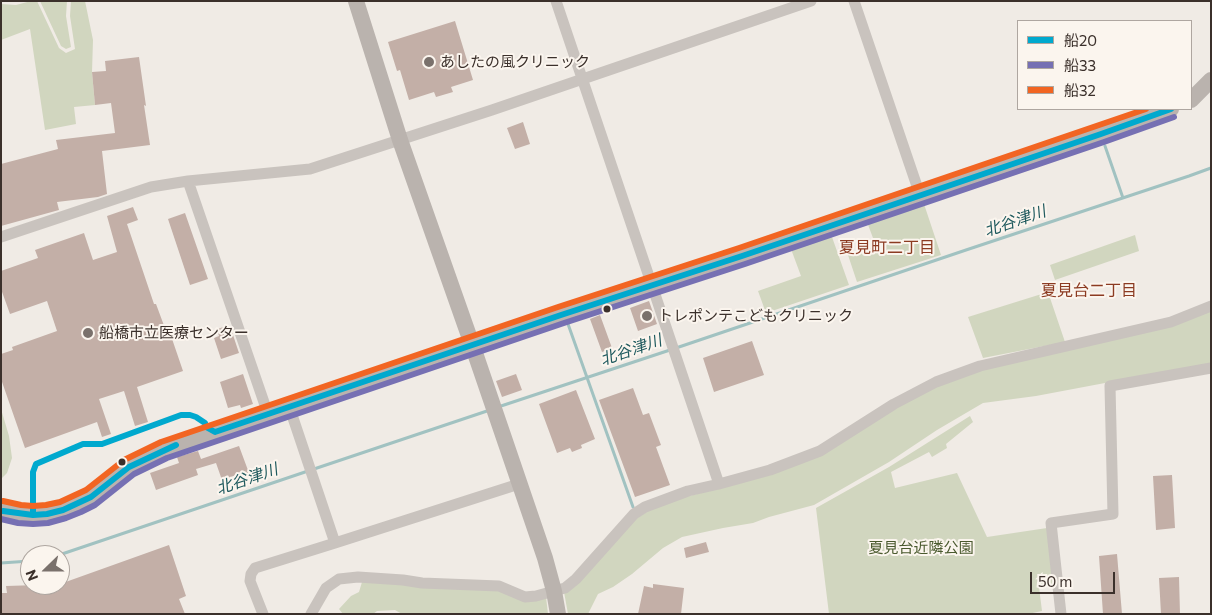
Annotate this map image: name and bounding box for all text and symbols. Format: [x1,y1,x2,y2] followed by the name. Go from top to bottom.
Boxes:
[1017,20,1192,110] legend
[1064,31,1097,49] text: 船20
[440,53,590,71] place label: あしたの風クリニック
[422,55,436,69] marker: あしたの風クリニック
[1064,56,1096,74] text: 船33
[1064,81,1096,99] text: 船32
[982,202,1048,240] water label: 北谷津川
[839,238,935,258] district label: 夏見町二丁目
[1041,281,1137,301] district label: 夏見台二丁目
[602,304,612,314] unlabelled marker
[658,307,853,325] place label: トレポンテこどもクリニック
[640,309,654,323] marker: トレポンテこどもクリニック
[99,324,249,342] place label: 船橋市立医療センター
[81,326,95,340] marker: 船橋市立医療センター
[598,331,664,369] water label: 北谷津川
[117,457,127,467] unlabelled marker
[214,460,280,498] water label: 北谷津川
[869,539,973,557] park label: 夏見台近隣公園
[20,545,70,595] north arrow
[1032,562,1117,594] scale bar
[22,567,41,583] text: N
[1038,572,1072,590] text: 50 m

